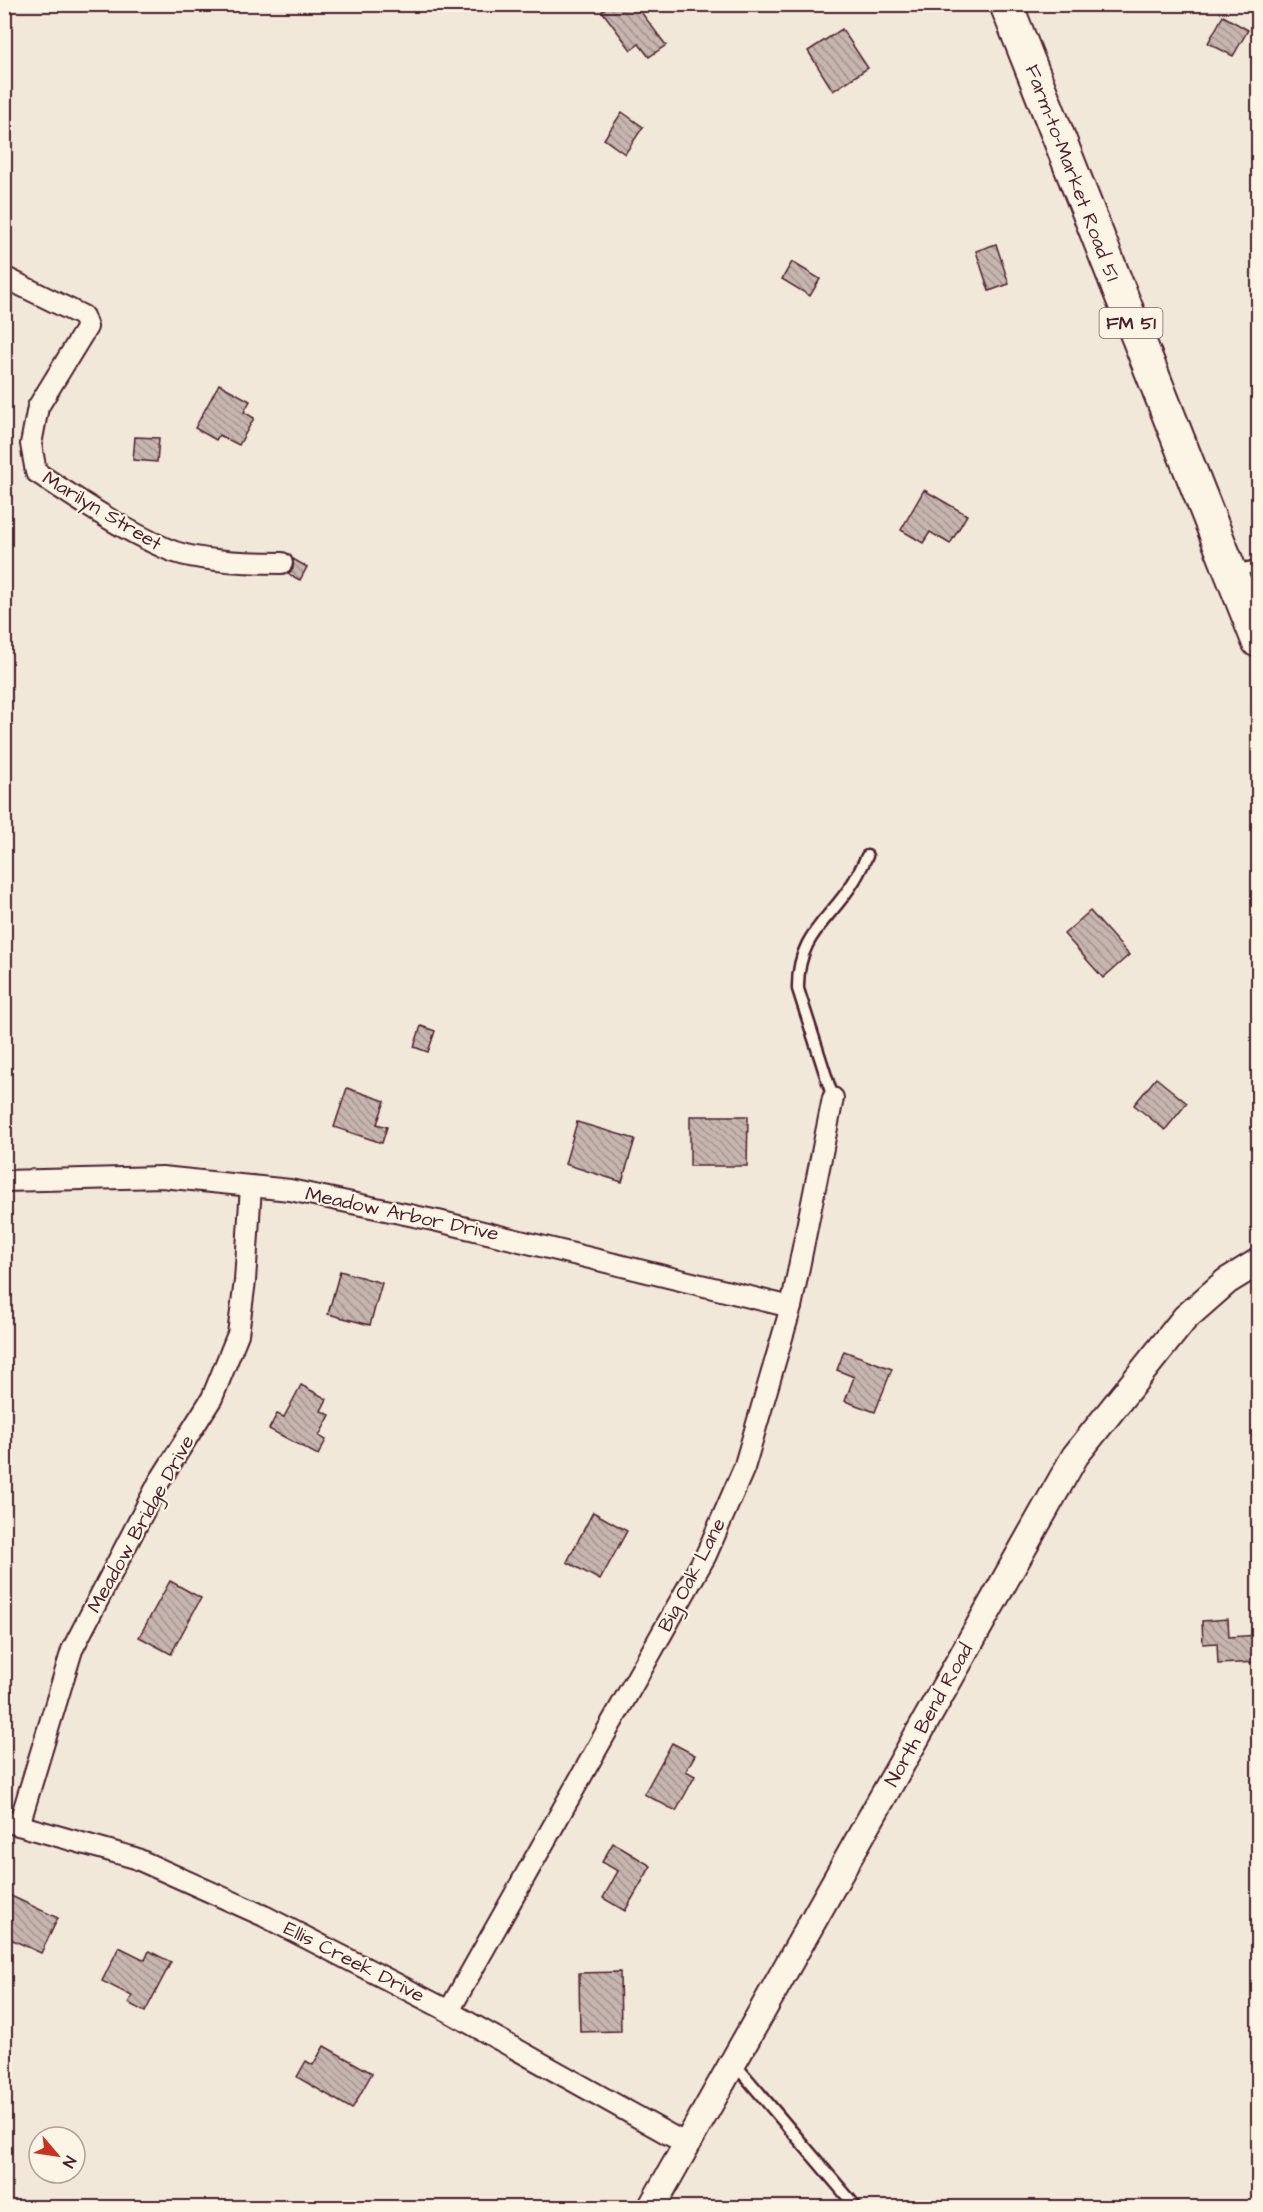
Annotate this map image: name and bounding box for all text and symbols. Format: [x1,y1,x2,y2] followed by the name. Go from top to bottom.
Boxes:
[1018,61,1126,286] street label: Farm-to-Market Road 51
[1100,308,1162,338] road number: FM 51
[37,464,167,559] street label: Marilyn Street
[303,1180,501,1248] street label: Meadow Arbor Drive
[80,1430,202,1618] street label: Meadow Bridge Drive
[651,1513,734,1637] street label: Big Oak Lane
[878,1638,980,1792] street label: North Bend Road
[279,1914,429,2010] street label: Ellis Creek Drive
[27,2125,87,2185] north arrow
[57,2152,81,2172] text: N

